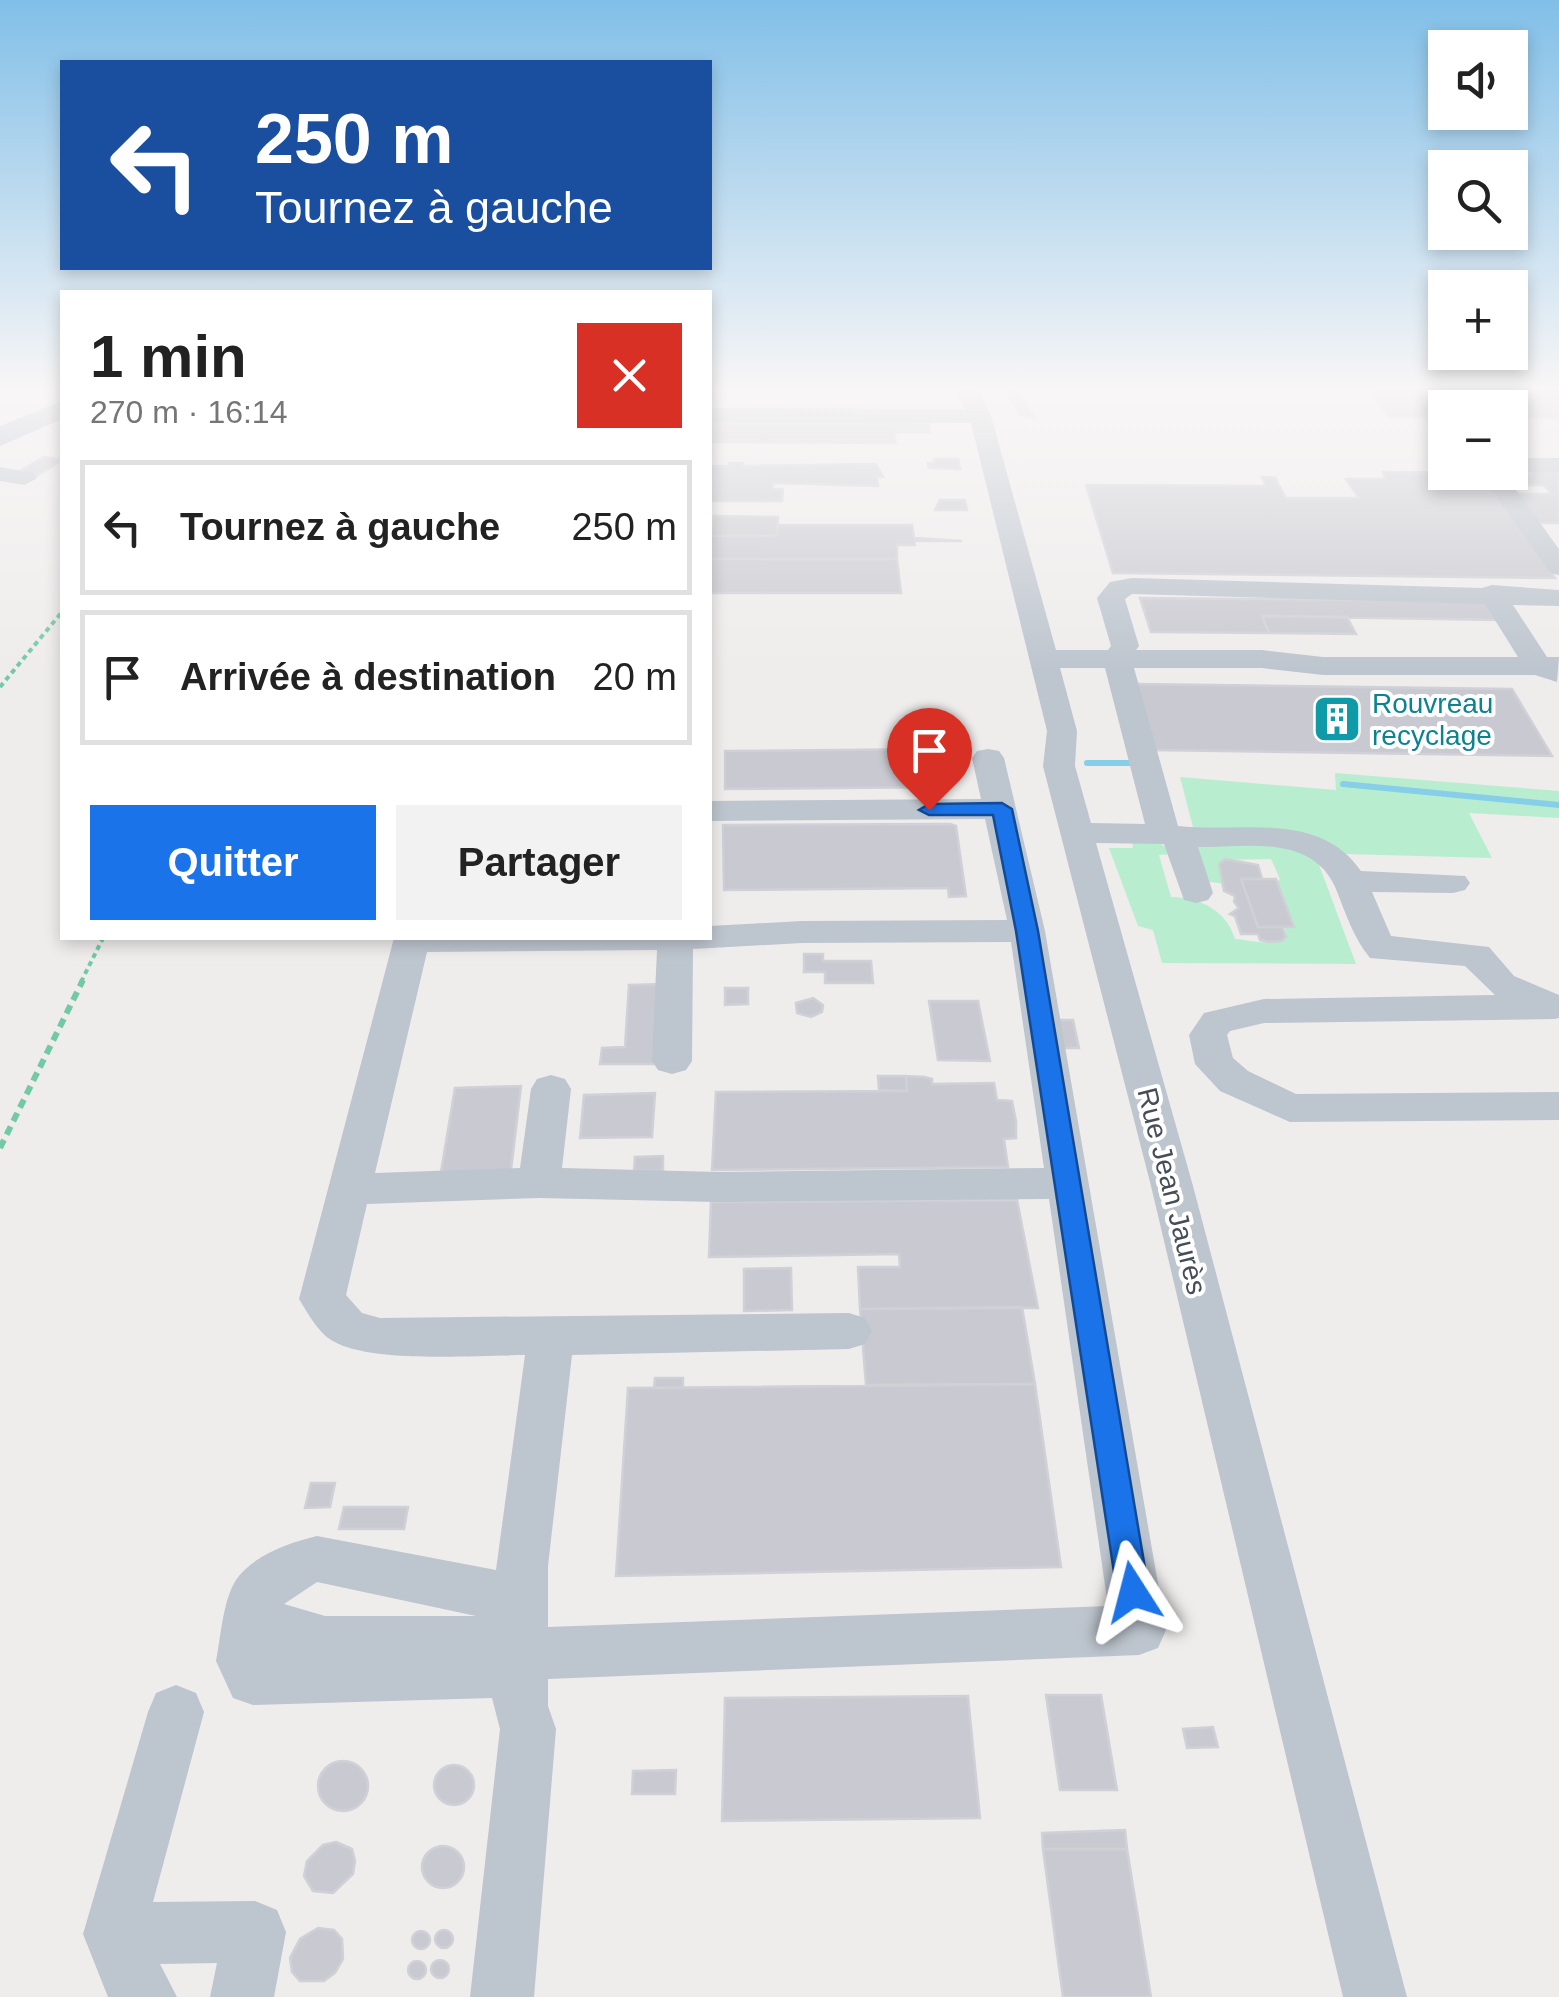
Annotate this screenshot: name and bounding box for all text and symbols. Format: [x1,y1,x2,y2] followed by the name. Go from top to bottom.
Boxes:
[1428,30,1528,490] map controls
[1428,30,1528,130] button: sound
[90,100,220,230] icon: left
[255,100,453,178] text: 250 m
[1428,150,1528,250] button: search
[255,182,613,233] text: Tournez à gauche
[1428,270,1528,370] button: +
[90,323,247,390] text: 1 min
[577,323,682,428] button: close
[1428,390,1528,490] button: −
[90,394,287,430] text: 270 m · 16:14
[95,500,150,555] icon: left
[180,506,500,548] text: Tournez à gauche
[571,506,677,548] text: 250 m
[95,650,150,705] icon: arrive
[180,656,556,698] text: Arrivée à destination
[593,656,677,698] text: 20 m
[1372,688,1493,751] place label: Rouvreau recyclage
[1311,693,1363,745] building icon: Rouvreau recyclage
[887,708,972,811] pin
[902,723,957,778] icon: arrive
[90,805,376,920] button: Quitter
[396,805,682,920] button: Partager
[1131,1085,1213,1297] street label: Rue Jean Jaurès
[1081,1540,1185,1644] position arrow

